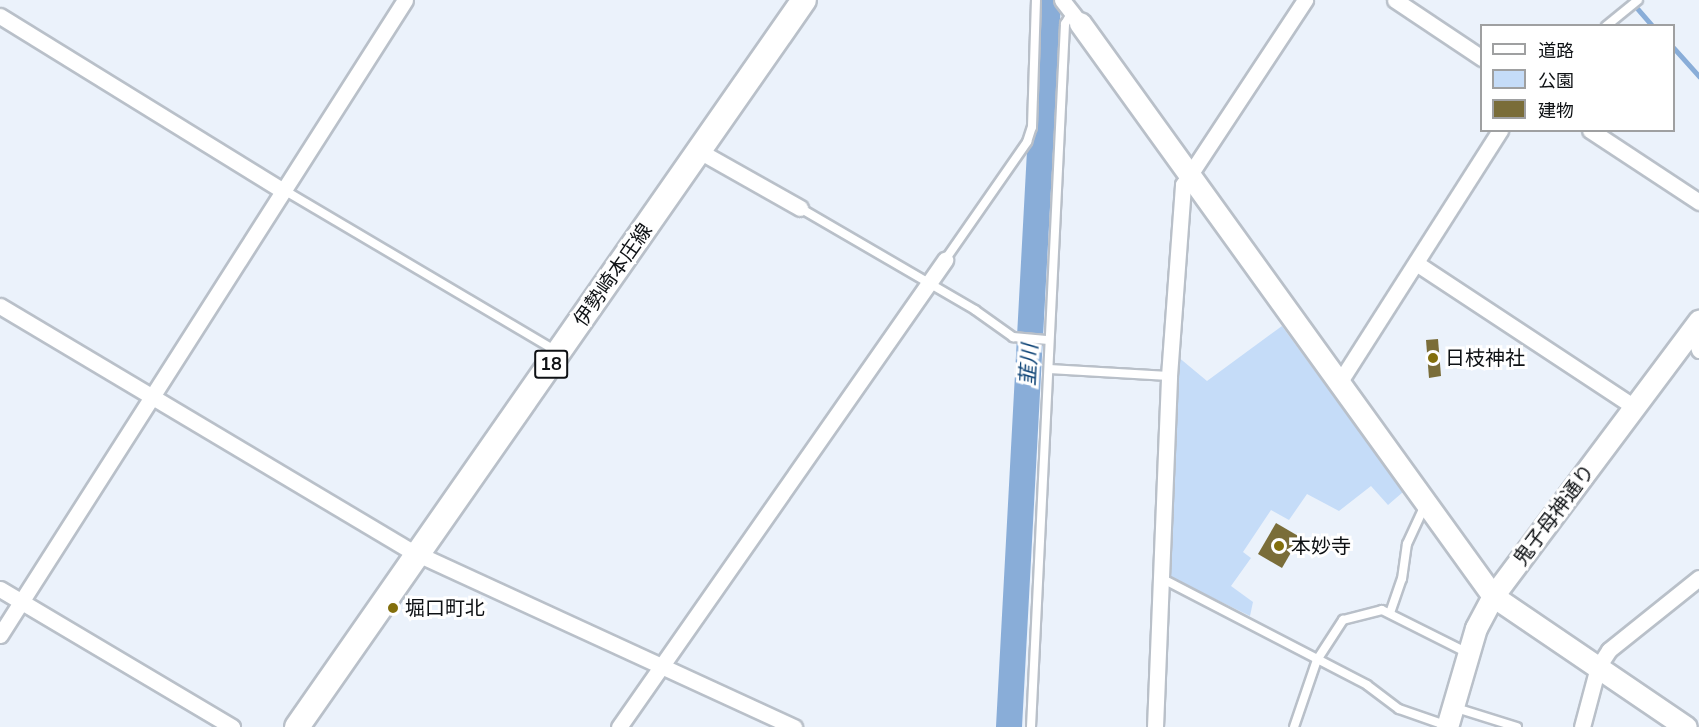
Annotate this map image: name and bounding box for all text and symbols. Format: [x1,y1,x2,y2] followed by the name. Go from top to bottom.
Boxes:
[1480,24,1675,132] legend
[1538,39,1574,63] text: 道路
[1538,69,1574,93] text: 公園
[1538,99,1574,123] text: 建物
[569,219,657,331] street label: 伊勢崎本庄線
[1015,343,1043,387] water label: 韮川
[1445,346,1525,370] place label: 日枝神社
[533,349,569,379] road number: 18
[1426,351,1440,365] marker: 日枝神社
[1508,460,1600,570] street label: 鬼子母神通り
[1291,534,1351,558] place label: 本妙寺
[1272,539,1286,553] marker: 本妙寺
[405,596,485,620] place label: 堀口町北
[386,601,400,615] marker: 堀口町北

